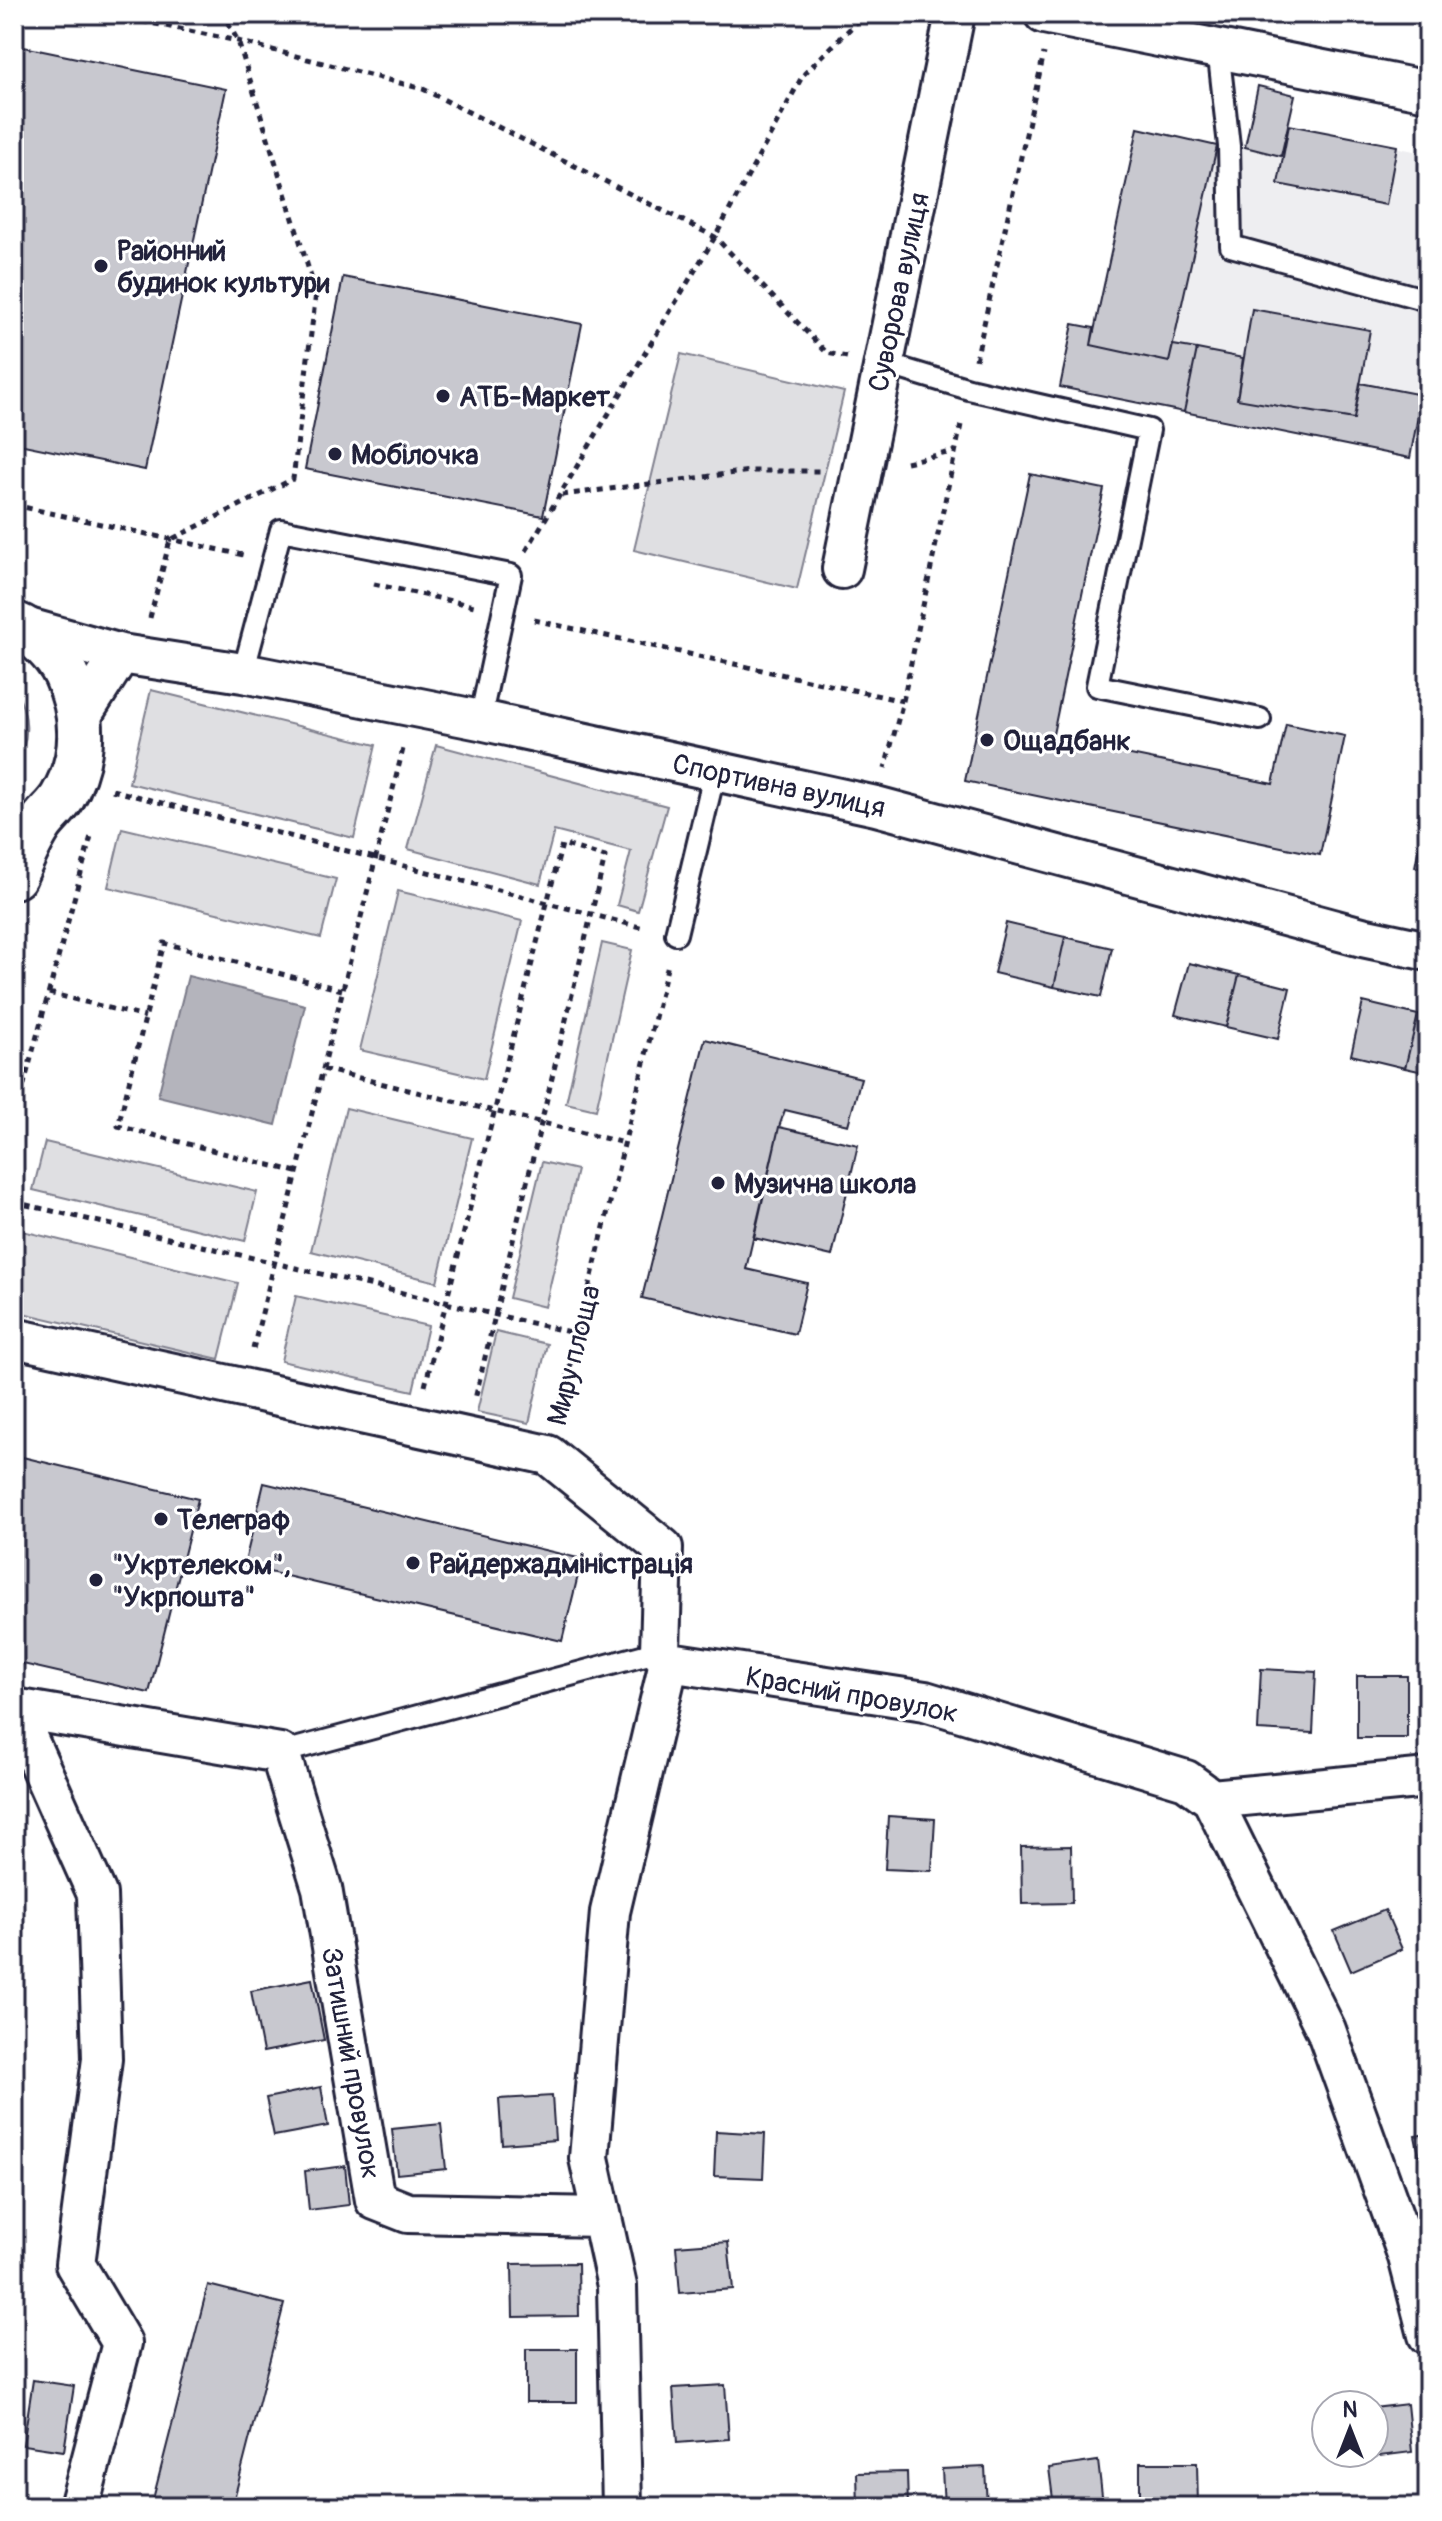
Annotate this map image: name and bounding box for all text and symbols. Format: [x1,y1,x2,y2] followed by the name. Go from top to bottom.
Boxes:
[861,189,938,395] street label: Суворова вулиця
[117,234,330,301] place label: Районний будинок культури
[92,257,110,275] marker: Районний будинок культури
[459,380,611,415] place label: АТБ-Маркет
[434,387,452,405] marker: АТБ-Маркет
[351,438,479,473] place label: Мобілочка
[326,445,344,463] marker: Мобілочка
[1003,724,1131,759] place label: Ощадбанк
[978,731,996,749] marker: Ощадбанк
[669,747,888,826] street label: Спортивна вулиця
[734,1167,916,1202] place label: Музична школа
[709,1174,727,1192] marker: Музична школа
[540,1281,609,1429] street label: Миру площа
[176,1503,290,1538] place label: Телеграф
[152,1510,170,1528] marker: Телеграф
[429,1547,693,1582] place label: Райдержадміністрація
[112,1548,291,1615] place label: "Укртелеком", "Укрпошта"
[404,1554,422,1572] marker: Райдержадміністрація
[87,1571,105,1589] marker: "Укртелеком", "Укрпошта"
[743,1660,961,1731] street label: Красний провулок
[313,1945,388,2182] street label: Затишний провулок
[1310,2389,1390,2469] north arrow
[1343,2396,1358,2424] text: N

